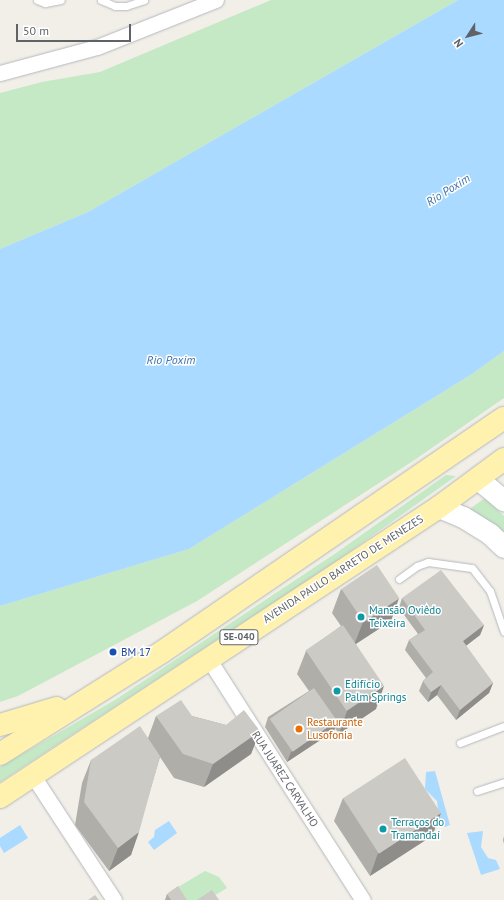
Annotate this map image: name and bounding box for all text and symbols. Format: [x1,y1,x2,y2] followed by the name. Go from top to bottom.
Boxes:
[18,16,133,42] scale bar
[448,16,488,56] north arrow
[23,23,49,38] text: 50 m
[451,36,466,50] text: N
[423,171,473,209] water label: Rio Poxim
[147,353,195,367] water label: Rio Poxim
[260,512,426,626] street label: AVENIDA PAULO BARRETO DE MENEZES
[369,604,441,630] place label: Mansão Oviêdo Teixeira
[356,612,366,622] marker: Mansão Oviêdo Teixeira
[219,629,259,645] road number: SE-040
[121,645,151,659] place label: BM 17
[108,647,118,657] marker: BM 17
[345,678,406,704] place label: Edifício Palm Springs
[332,686,342,696] marker: Edifício Palm Springs
[307,716,363,742] place label: Restaurante Lusofonia
[294,724,304,734] marker: Restaurante Lusofonia
[249,728,321,830] street label: RUA JUAREZ CARVALHO
[391,816,444,842] place label: Terraços do Tramandaí
[378,824,388,834] marker: Terraços do Tramandaí

